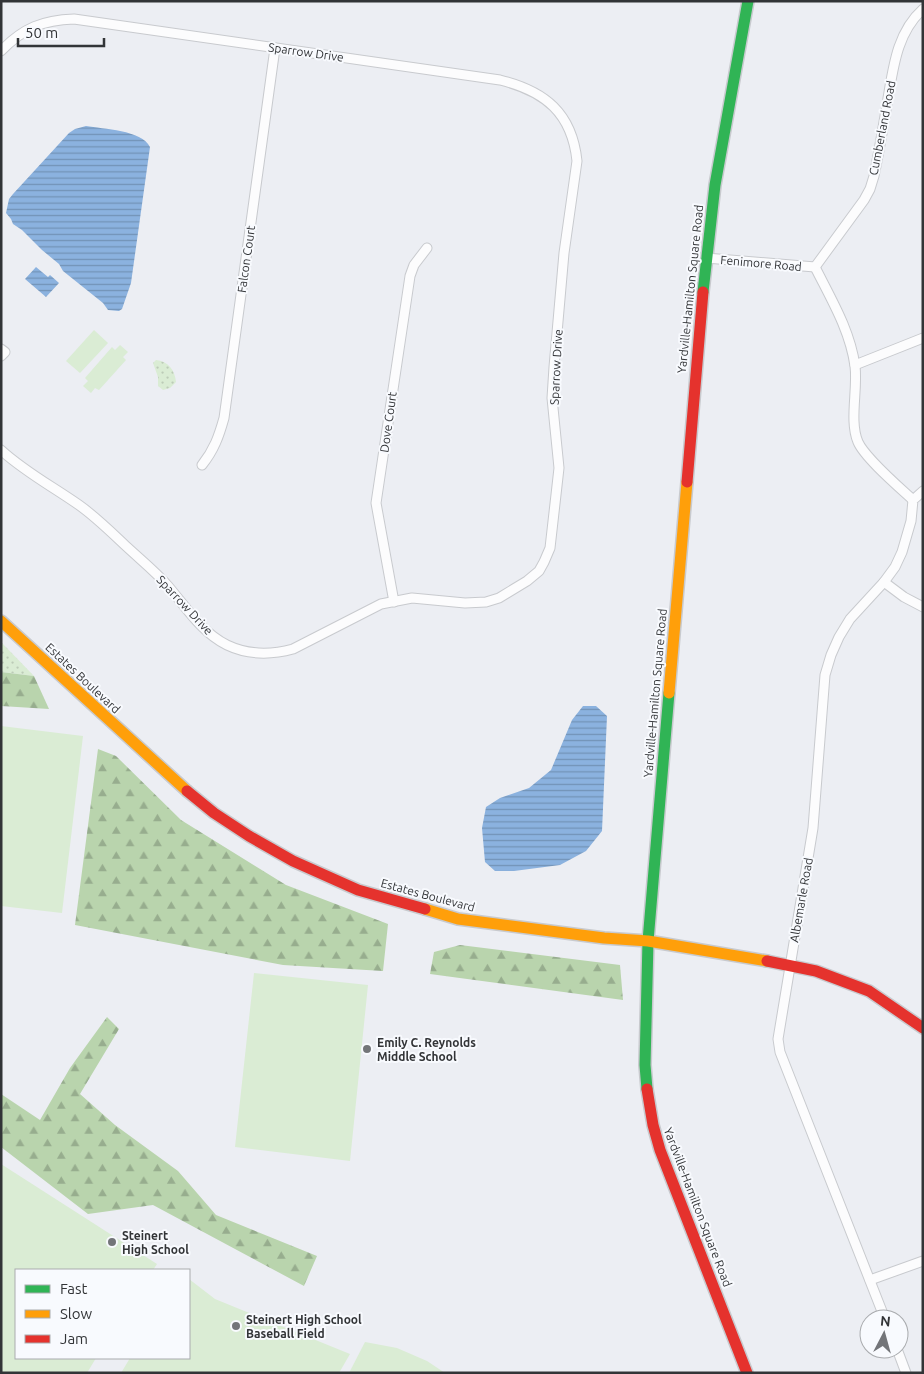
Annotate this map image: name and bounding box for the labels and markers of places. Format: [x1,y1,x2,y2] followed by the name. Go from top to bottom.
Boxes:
[377,1036,476,1063] place label: Emily C. Reynolds Middle School
[361,1043,373,1055] marker: Emily C. Reynolds Middle School
[122,1229,189,1256] place label: Steinert High School
[106,1236,118,1248] marker: Steinert High School
[246,1313,362,1340] place label: Steinert High School Baseball Field
[230,1320,242,1332] marker: Steinert High School Baseball Field

